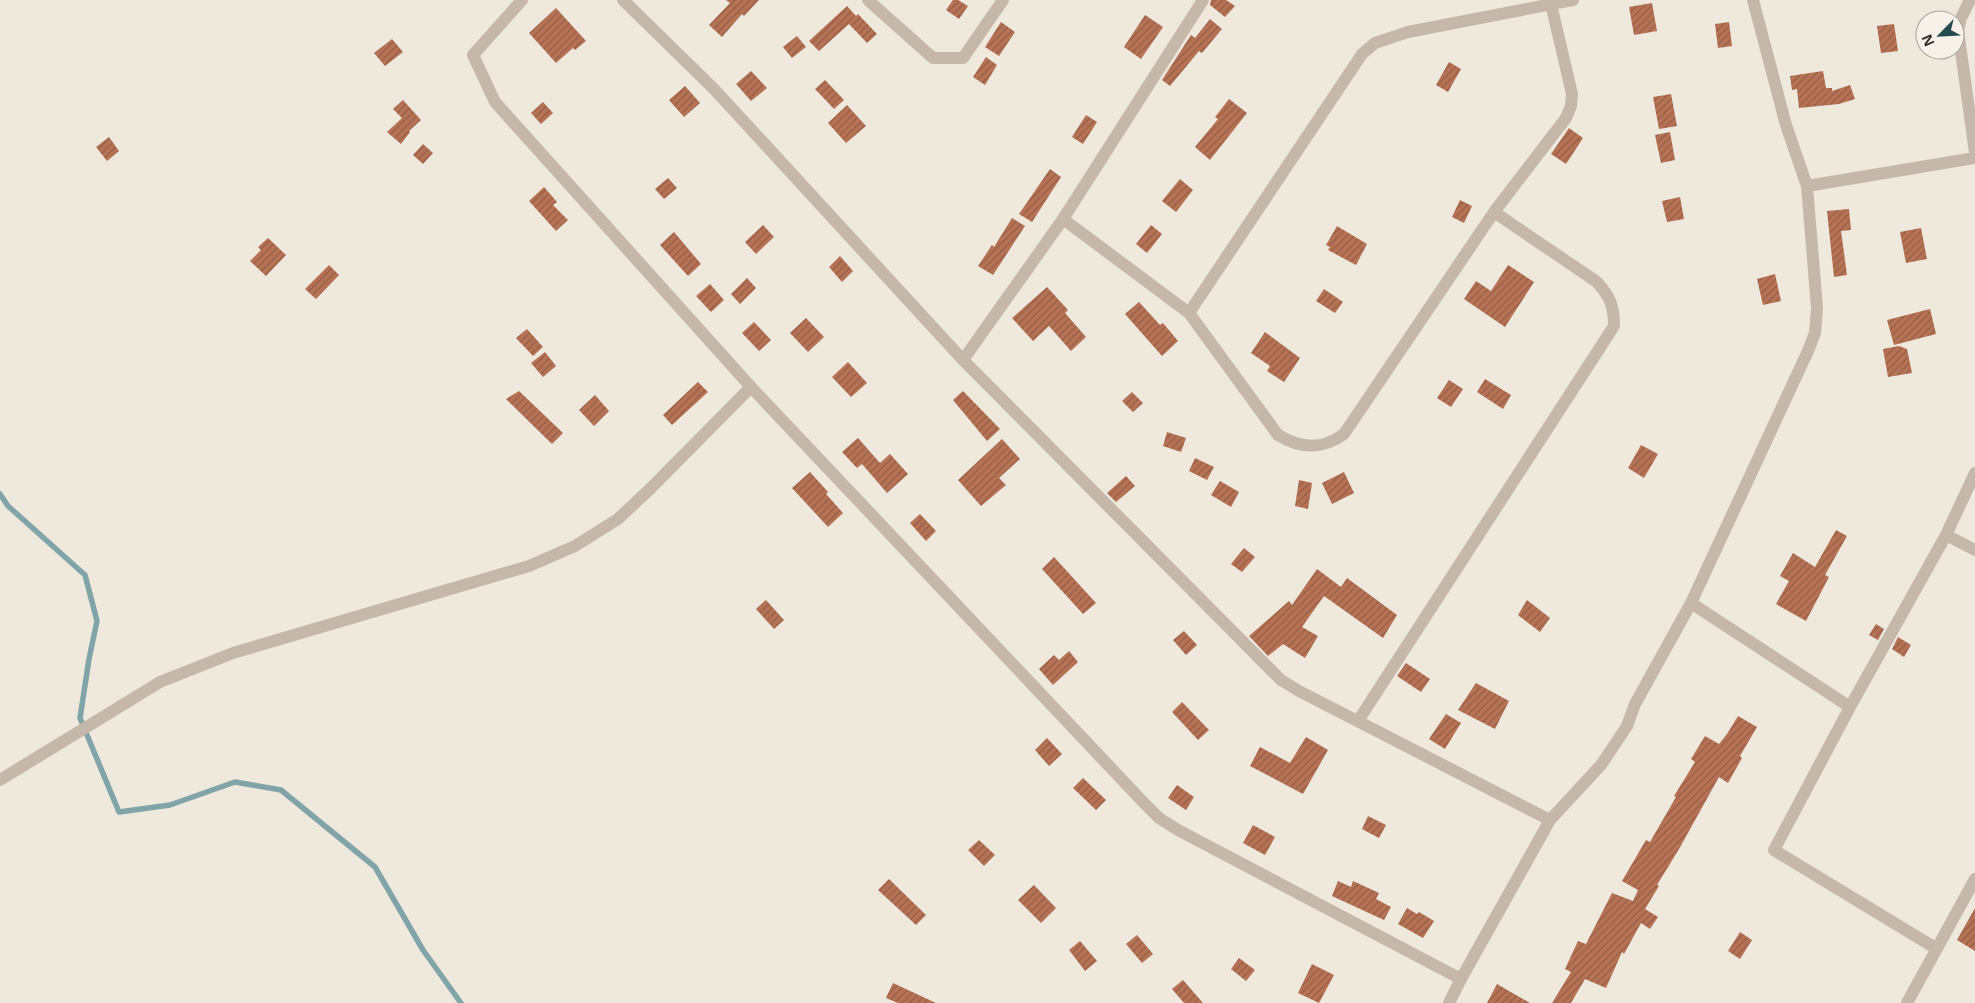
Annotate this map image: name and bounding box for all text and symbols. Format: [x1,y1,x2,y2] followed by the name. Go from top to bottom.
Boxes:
[1915,10,1965,60] north arrow
[1917,31,1939,50] text: N

